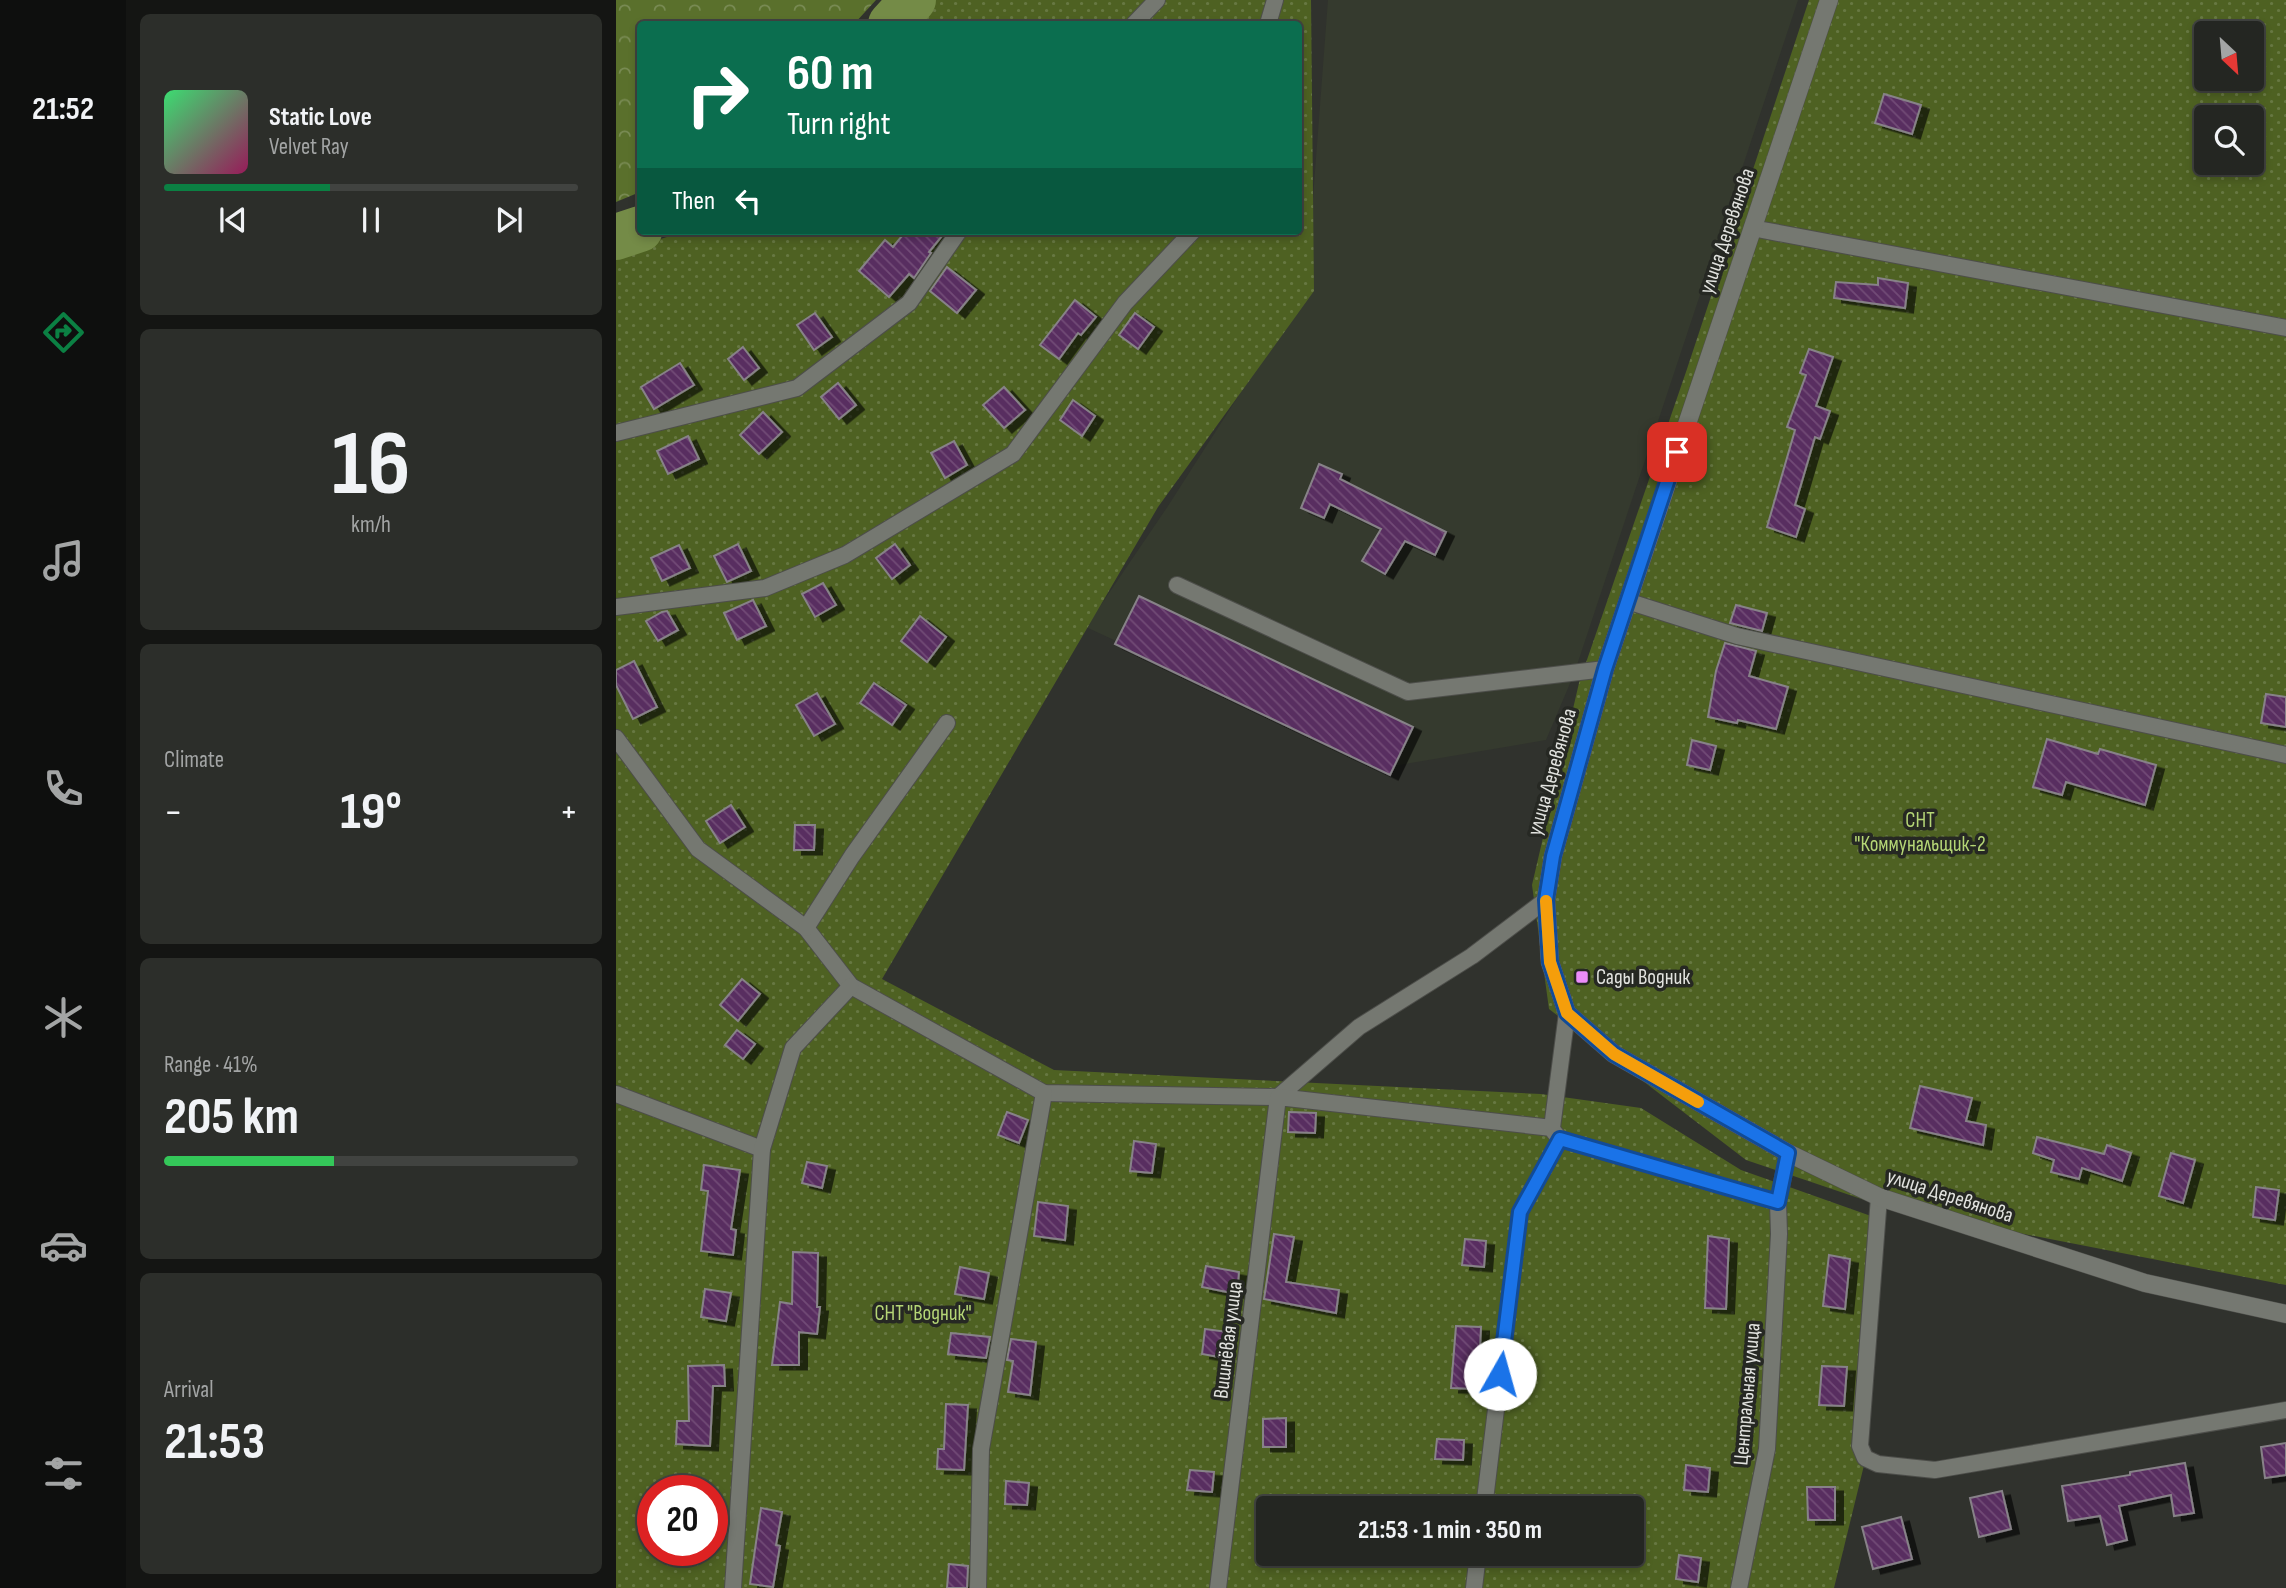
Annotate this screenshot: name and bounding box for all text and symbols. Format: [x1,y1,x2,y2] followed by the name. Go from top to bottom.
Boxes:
[2194,21,2264,91] north arrow
[2194,21,2264,175] map controls
[787,45,874,104] text: 60 m
[672,49,763,140] icon: right
[32,90,94,129] text: 21:52
[269,102,372,133] text: Static Love
[787,105,891,144] text: Turn right
[2194,105,2264,175] button: search
[269,133,349,161] text: Velvet Ray
[1694,165,1760,297] street label: улица Деревянова
[729,182,767,220] icon: left
[672,186,715,217] text: Then
[214,201,252,239] icon: previous
[352,201,390,239] icon: pause
[490,201,528,239] icon: next
[39,308,88,357] icon: directions
[332,411,410,520] text: 16
[1647,422,1707,482] pin
[1658,433,1696,471] icon: arrive
[351,511,391,539] text: km/h
[39,536,88,585] icon: music
[1522,705,1582,839] street label: улица Деревянова
[164,746,224,774] text: Climate
[39,764,88,813] icon: phone
[340,781,402,844] text: 19°
[164,790,183,835] text: −
[559,790,578,835] text: +
[1854,808,1986,857] park label: СНТ "Коммунальщик-2
[1596,965,1690,990] place label: Сады Водник
[1574,969,1590,985] marker: Сады Водник
[39,993,88,1042] icon: climate
[164,1051,258,1079] text: Range · 41%
[164,1086,299,1149] text: 205 km
[1884,1164,2016,1228] street label: улица Деревянова
[39,1221,88,1270] icon: car
[1208,1280,1248,1400] street label: Вишнёвая улица
[874,1301,972,1326] park label: СНТ "Водник"
[1728,1322,1766,1466] street label: Центральная улица
[1463,1337,1537,1411] position arrow
[164,1376,213,1404] text: Arrival
[164,1411,265,1474] text: 21:53
[39,1449,88,1498] icon: filters
[637,1475,728,1566] speed limit sign: 20
[1358,1515,1542,1546] text: 21:53 · 1 min · 350 m

